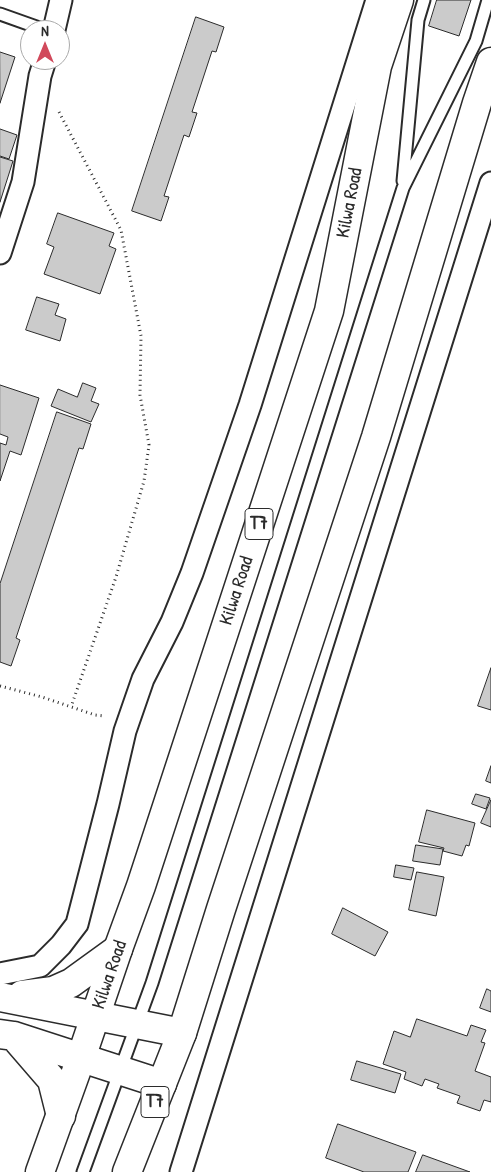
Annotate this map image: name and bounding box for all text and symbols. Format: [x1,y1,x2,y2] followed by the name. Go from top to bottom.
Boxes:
[20,20,70,70] north arrow
[41,21,49,40] text: N
[332,166,368,240] street label: Kilwa Road
[245,508,273,540] road number: T7
[215,554,259,628] street label: Kilwa Road
[88,938,132,1012] street label: Kilwa Road
[141,1086,169,1118] road number: T7

